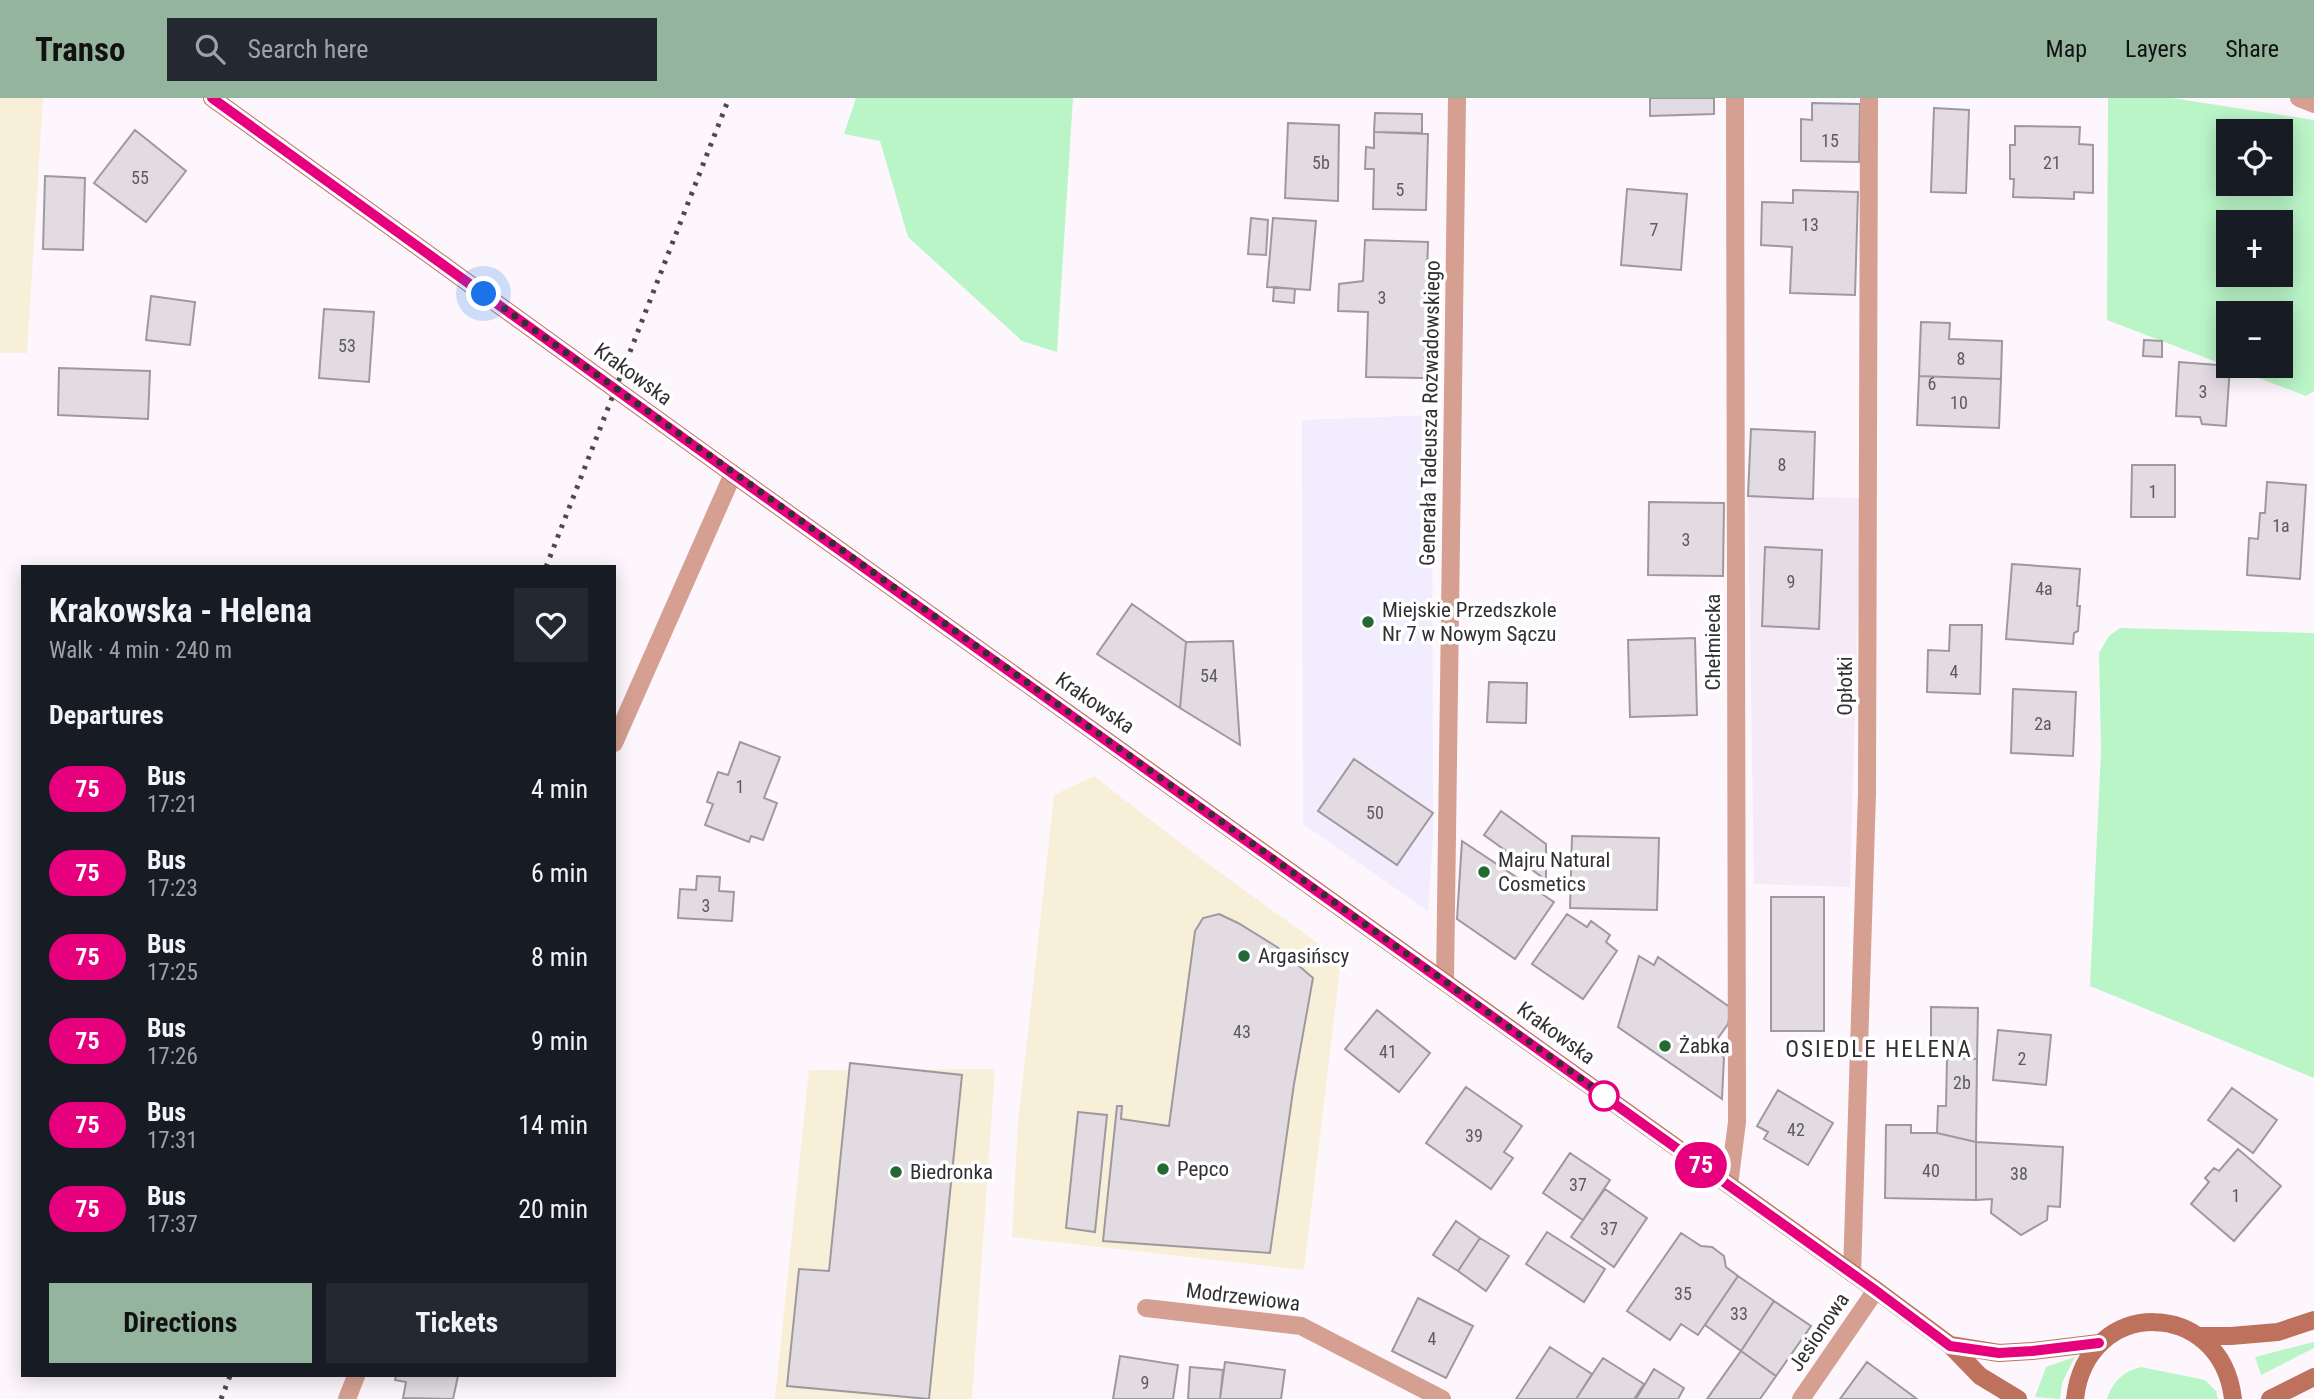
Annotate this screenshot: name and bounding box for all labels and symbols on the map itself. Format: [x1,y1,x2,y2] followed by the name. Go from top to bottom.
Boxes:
[1821,130,1839,151] house number: 15
[1312,152,1330,173] house number: 5b
[2043,152,2061,173] house number: 21
[131,167,149,188] house number: 55
[1396,179,1405,200] house number: 5
[1801,214,1819,235] house number: 13
[1650,219,1659,240] house number: 7
[1415,260,1445,566] street label: Generała Tadeusza Rozwadowskiego
[466,276,501,311] your location
[1378,287,1386,308] house number: 3
[338,335,356,356] house number: 53
[589,338,677,410] street label: Krakowska
[1957,348,1965,369] house number: 8
[1928,373,1936,394] house number: 6
[2199,381,2207,402] house number: 3
[1950,392,1968,413] house number: 10
[1778,454,1786,475] house number: 8
[2149,481,2157,502] house number: 1
[2272,515,2290,536] house number: 1a
[1682,529,1690,550] house number: 3
[1787,571,1795,592] house number: 9
[2035,578,2053,599] house number: 4a
[1701,594,1725,690] street label: Chełmiecka
[1382,598,1557,646] place label: Miejskie Przedszkole Nr 7 w Nowym Sączu
[1360,614,1376,630] marker: Miejskie Przedszkole Nr 7 w Nowym Sączu
[1833,656,1857,716] street label: Opłotki
[1950,661,1959,682] house number: 4
[1200,665,1218,686] house number: 54
[1051,667,1139,739] street label: Krakowska
[2034,713,2052,734] house number: 2a
[736,776,744,797] house number: 1
[1366,802,1384,823] house number: 50
[1498,848,1610,896] place label: Majru Natural Cosmetics
[1476,864,1492,880] marker: Majru Natural Cosmetics
[702,895,710,916] house number: 3
[1258,944,1350,968] place label: Argasińscy
[1236,948,1252,964] marker: Argasińscy
[1512,997,1600,1069] street label: Krakowska
[1233,1021,1251,1042] house number: 43
[1679,1034,1730,1058] place label: Żabka
[1785,1036,1973,1063] district label: OSIEDLE HELENA
[1657,1038,1673,1054] marker: Żabka
[1379,1041,1397,1062] house number: 41
[2018,1048,2027,1069] house number: 2
[1953,1072,1971,1093] house number: 2b
[1589,1081,1619,1111] unlabelled marker
[1787,1119,1805,1140] house number: 42
[1465,1125,1483,1146] house number: 39
[1670,1142,1732,1188] line badge: 75
[1177,1157,1229,1181] place label: Pepco
[910,1160,993,1184] place label: Biedronka
[1922,1160,1940,1181] house number: 40
[1155,1161,1171,1177] marker: Pepco
[2010,1163,2028,1184] house number: 38
[888,1164,904,1180] marker: Biedronka
[1569,1174,1587,1195] house number: 37
[2232,1185,2240,1206] house number: 1
[1600,1218,1618,1239] house number: 37
[1185,1278,1301,1316] street label: Modrzewiowa
[1674,1283,1692,1304] house number: 35
[1784,1288,1854,1376] street label: Jesionowa
[1730,1303,1748,1324] house number: 33
[1428,1328,1437,1349] house number: 4
[1141,1372,1149,1393] house number: 9

